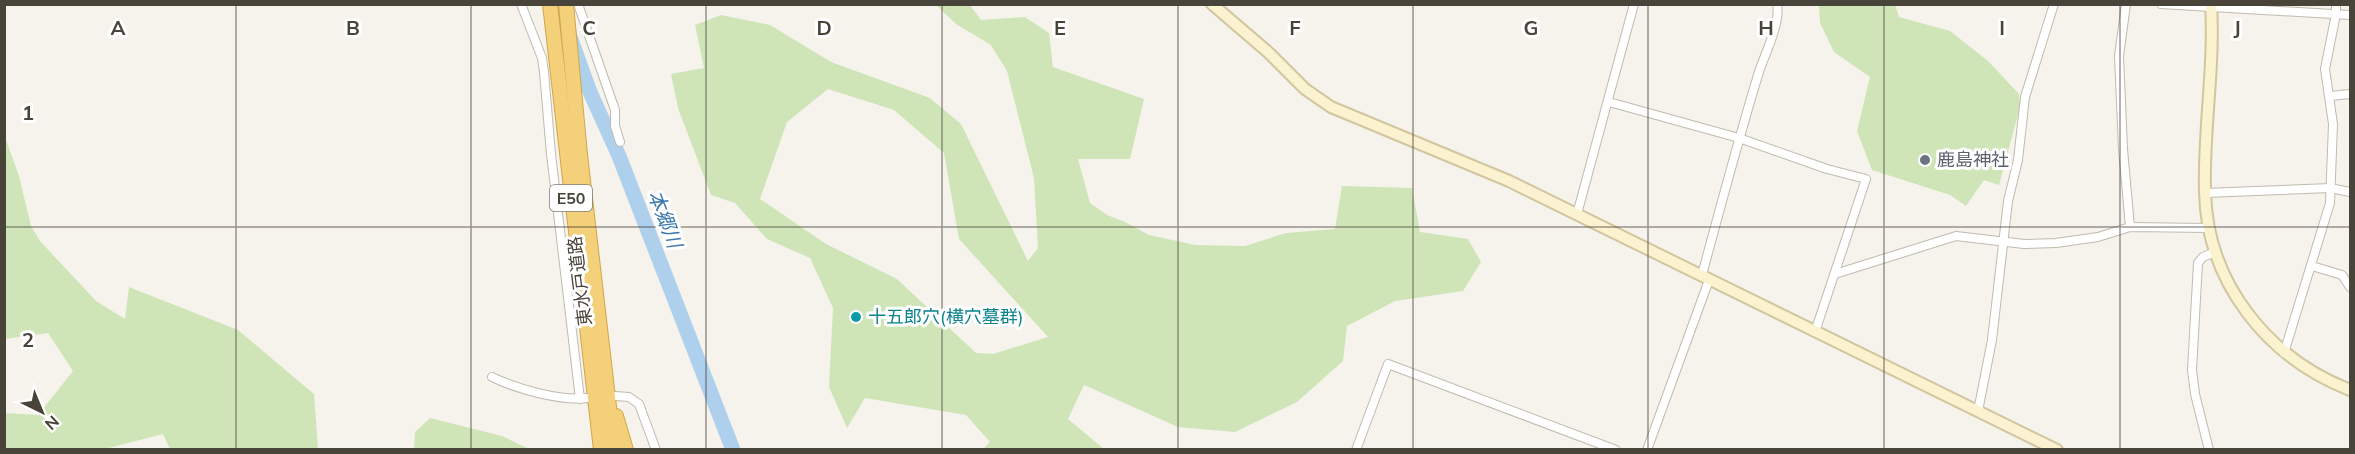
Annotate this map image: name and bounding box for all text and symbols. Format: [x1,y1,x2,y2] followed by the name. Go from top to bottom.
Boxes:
[111,15,126,40] text: A
[346,15,360,40] text: B
[582,15,596,40] text: C
[816,15,832,40] text: D
[1054,15,1066,40] text: E
[1289,15,1301,40] text: F
[1524,15,1538,40] text: G
[1758,15,1774,40] text: H
[1999,15,2005,40] text: I
[2233,15,2241,40] text: J
[22,100,34,125] text: 1
[1937,148,2009,171] place label: 鹿島神社
[1918,153,1932,167] marker: 鹿島神社
[550,185,592,211] road number: E50
[643,186,689,253] water label: 本郷川
[563,235,596,327] street label: 東水戸道路
[868,305,1023,328] place label: 十五郎穴(横穴墓群)
[849,310,863,324] marker: 十五郎穴(横穴墓群)
[22,327,34,352] text: 2
[12,382,72,442] north arrow
[41,412,63,434] text: N

